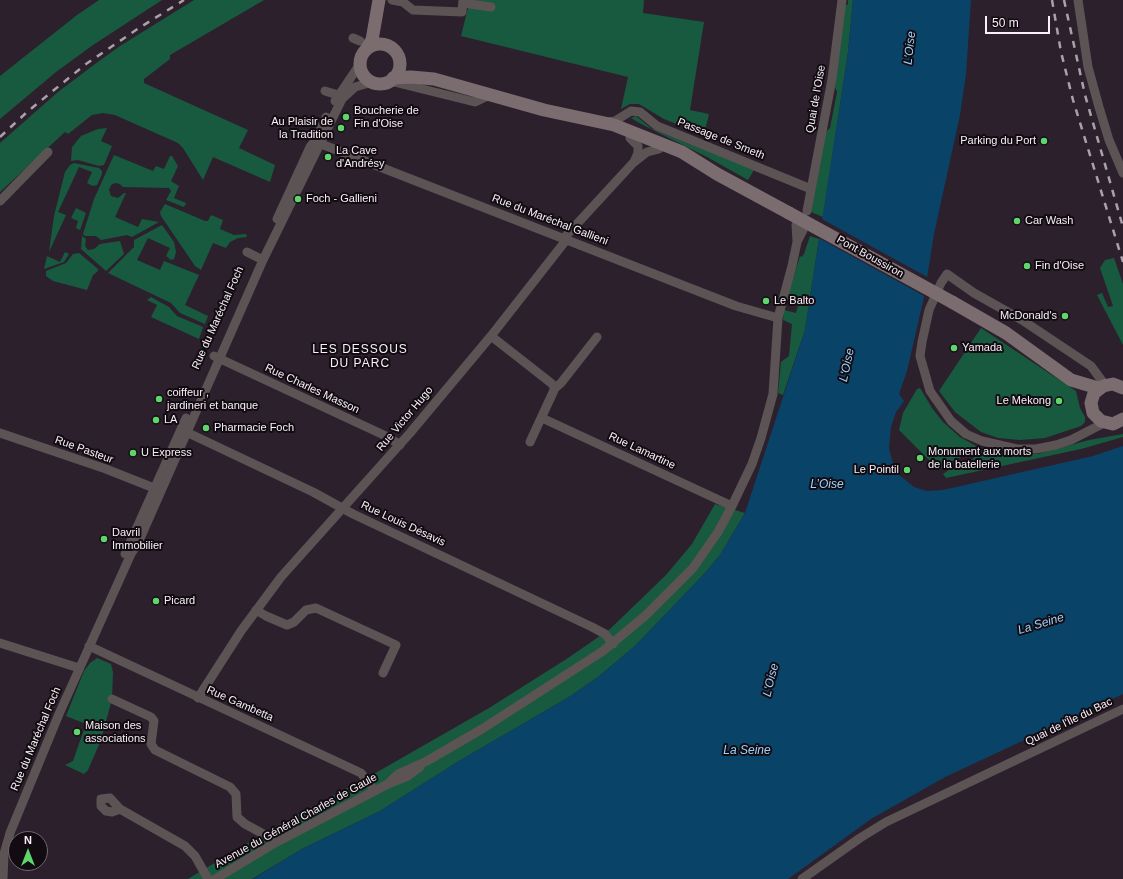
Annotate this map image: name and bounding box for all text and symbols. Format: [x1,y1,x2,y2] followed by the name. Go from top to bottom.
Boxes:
[987,8,1052,34] scale bar
[992,16,1019,30] text: 50 m
[901,31,919,65] water label: L'Oise
[804,64,828,134] street label: Quai de l'Oise
[354,104,419,130] place label: Boucherie de Fin d'Oise
[341,112,351,122] marker: Boucherie de Fin d'Oise
[271,115,333,141] place label: Au Plaisir de la Tradition
[675,115,767,163] street label: Passage de Smeth
[336,123,346,133] marker: Au Plaisir de la Tradition
[960,134,1036,148] place label: Parking du Port
[1039,136,1049,146] marker: Parking du Port
[336,144,385,170] place label: La Cave d'Andrésy
[323,152,333,162] marker: La Cave d'Andrésy
[306,192,377,206] place label: Foch - Gallieni
[490,192,610,248] street label: Rue du Maréchal Gallieni
[293,194,303,204] marker: Foch - Gallieni
[1025,214,1073,228] place label: Car Wash
[1012,216,1022,226] marker: Car Wash
[834,233,906,281] street label: Pont Boussiron
[1035,259,1084,273] place label: Fin d'Oise
[1022,261,1032,271] marker: Fin d'Oise
[189,264,247,372] street label: Rue du Maréchal Foch
[774,294,814,308] place label: Le Balto
[761,296,771,306] marker: Le Balto
[1000,309,1057,323] place label: McDonald's
[1060,311,1070,321] marker: McDonald's
[962,341,1002,355] place label: Yamada
[312,343,408,371] district label: LES DESSOUS DU PARC
[949,343,959,353] marker: Yamada
[836,347,858,383] water label: L'Oise
[263,361,361,417] street label: Rue Charles Masson
[374,384,436,454] street label: Rue Victor Hugo
[167,386,258,412] place label: coiffeur , jardineri et banque
[154,394,164,404] marker: coiffeur , jardineri et banque
[997,394,1051,408] place label: Le Mekong
[1054,396,1064,406] marker: Le Mekong
[164,413,177,427] place label: LA
[151,415,161,425] marker: LA
[214,421,294,435] place label: Pharmacie Foch
[201,423,211,433] marker: Pharmacie Foch
[607,430,677,472] street label: Rue Lamartine
[53,433,115,467] street label: Rue Pasteur
[928,445,1031,471] place label: Monument aux morts de la batellerie
[141,446,192,460] place label: U Express
[128,448,138,458] marker: U Express
[915,453,925,463] marker: Monument aux morts de la batellerie
[854,463,899,477] place label: Le Pointil
[902,465,912,475] marker: Le Pointil
[810,478,844,492] water label: L’Oise
[359,499,447,549] street label: Rue Louis Désavis
[112,526,163,552] place label: Davril Immobilier
[99,534,109,544] marker: Davril Immobilier
[164,594,195,608] place label: Picard
[151,596,161,606] marker: Picard
[1016,610,1066,638] water label: La Seine
[760,662,782,698] water label: L'Oise
[205,683,275,725] street label: Rue Gambetta
[8,685,64,793] street label: Rue du Maréchal Foch
[1023,695,1115,749] street label: Quai de l'Île du Bac
[85,719,146,745] place label: Maison des associations
[72,727,82,737] marker: Maison des associations
[723,744,771,758] water label: La Seine
[213,771,379,871] street label: Avenue du Général Charles de Gaule
[8,831,48,871] north arrow
[24,834,32,846] text: N

